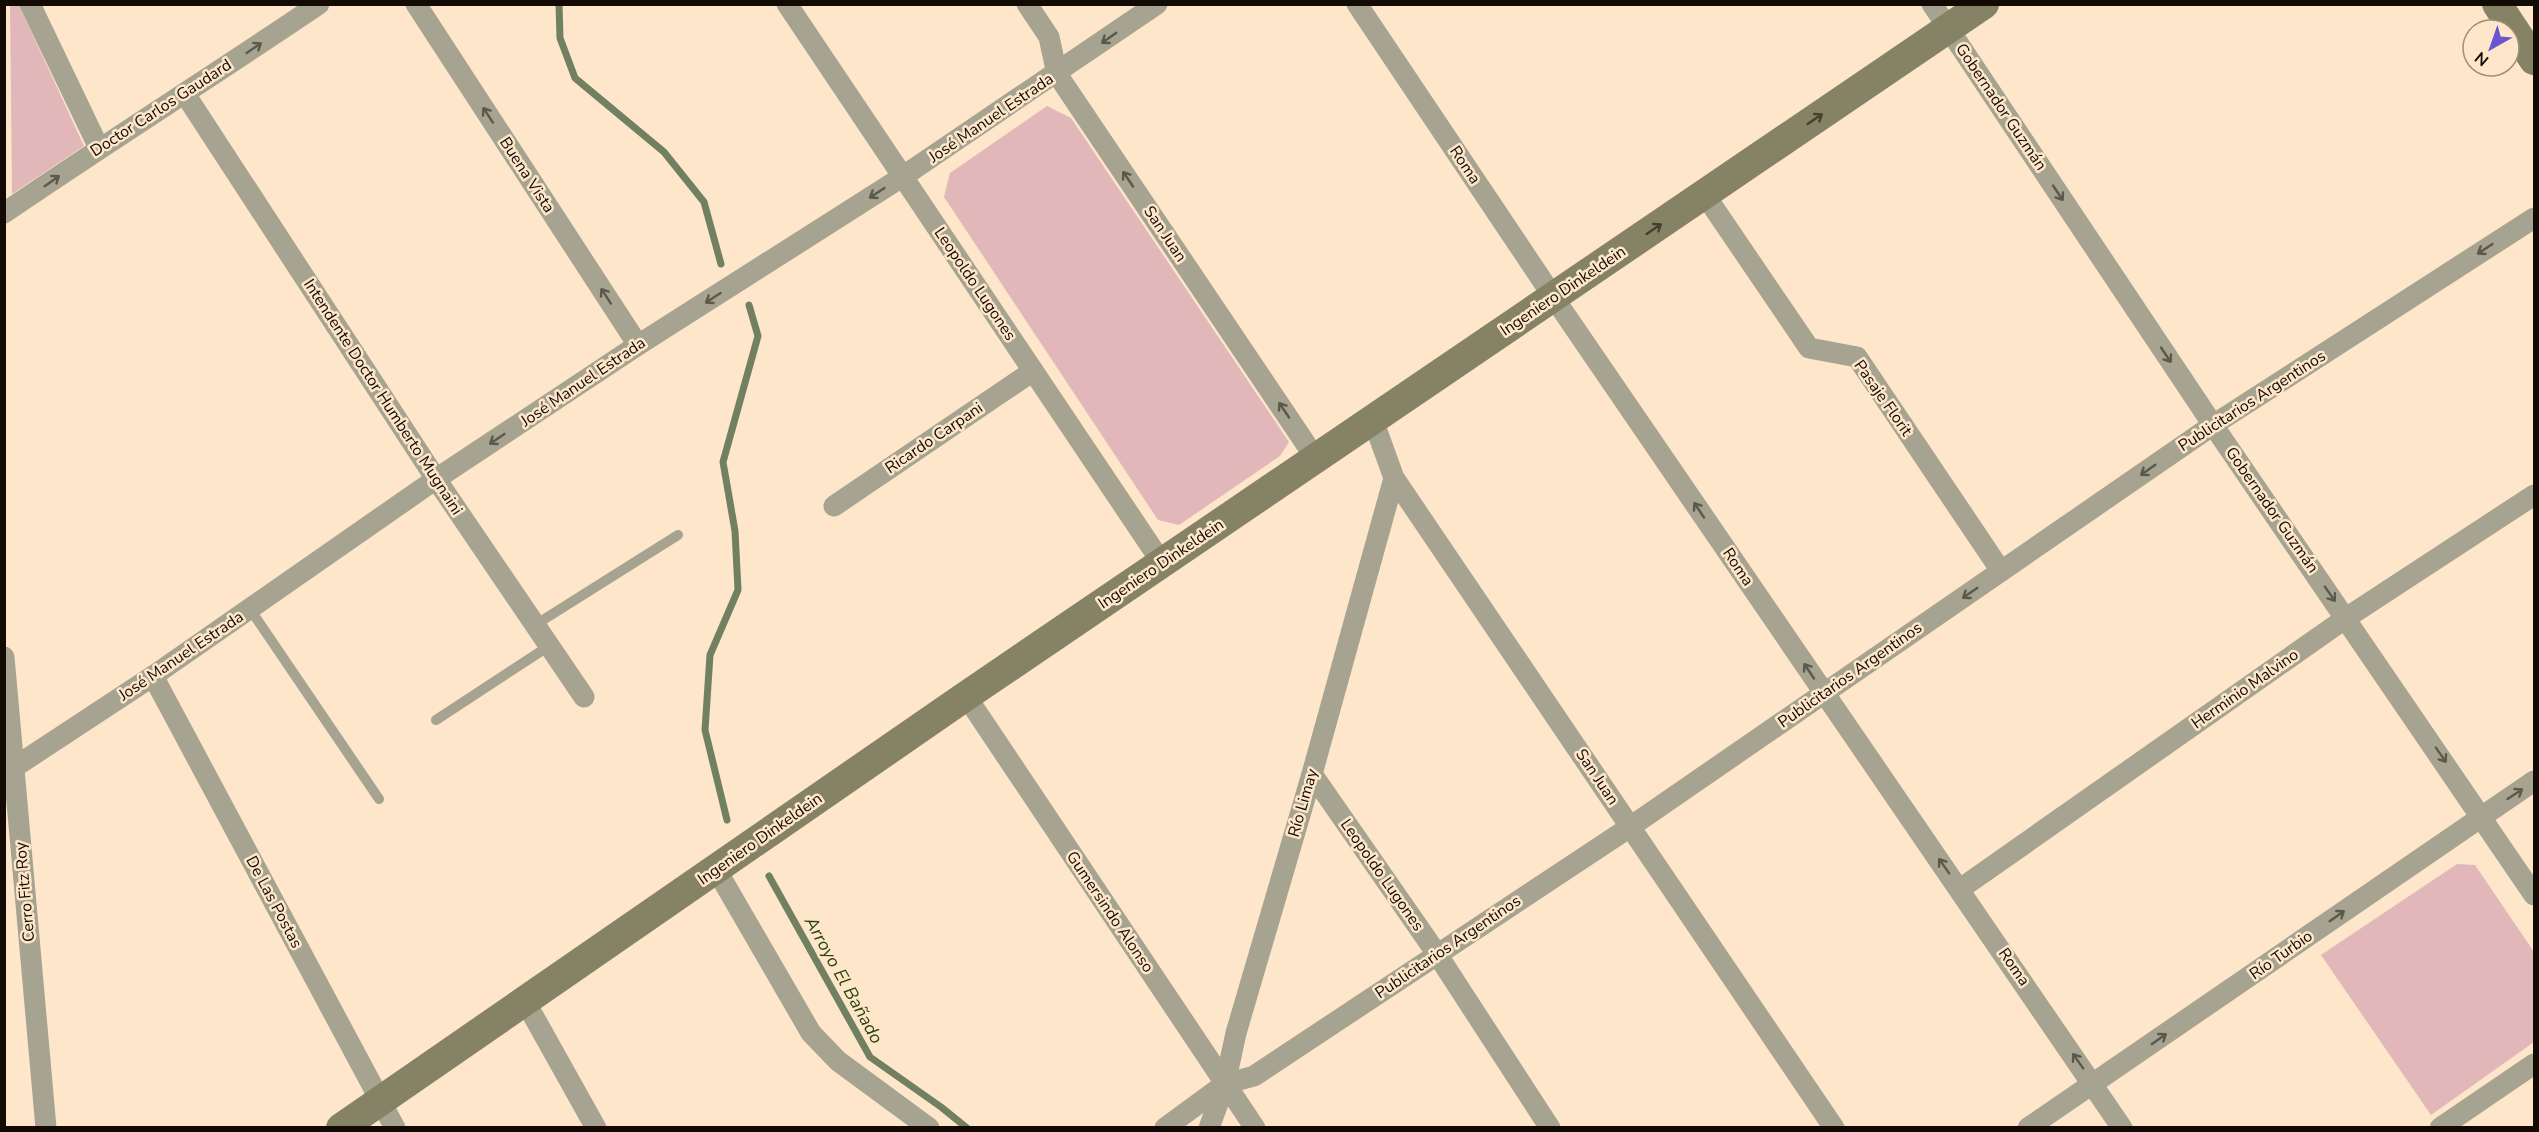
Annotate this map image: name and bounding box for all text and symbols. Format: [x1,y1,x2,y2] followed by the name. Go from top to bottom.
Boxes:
[2461,18,2521,78] north arrow
[1101,32,1118,44] one-way arrow
[1950,39,2052,175] street label: Gobernador Guzmán
[245,42,262,54] one-way arrow
[2470,46,2494,71] text: N
[86,54,236,162] street label: Doctor Carlos Gaudard
[923,68,1058,169] street label: José Manuel Estrada
[482,107,494,124] one-way arrow
[1807,113,1823,125] one-way arrow
[494,133,560,217] street label: Buena Vista
[1444,142,1486,188] street label: Roma
[1122,171,1134,187] one-way arrow
[43,175,59,187] one-way arrow
[2052,184,2064,200] one-way arrow
[869,187,886,199] one-way arrow
[1138,202,1192,266] street label: San Juan
[929,223,1021,345] street label: Leopoldo Lugones
[1646,223,1663,236] one-way arrow
[1496,241,1630,341] street label: Ingeniero Dinkeldein
[2477,243,2494,256] one-way arrow
[298,275,468,519] street label: Intendente Doctor Humberto Mugnaini
[600,288,612,305] one-way arrow
[704,291,721,304] one-way arrow
[515,332,650,433] street label: José Manuel Estrada
[2174,345,2330,457] street label: Publicitarios Argentinos
[2160,346,2172,363] one-way arrow
[1849,356,1918,441] street label: Pasaje Florit
[881,397,987,479] street label: Ricardo Carpani
[1277,402,1290,419] one-way arrow
[489,433,506,445] one-way arrow
[2220,443,2324,577] street label: Gobernador Guzmán
[2140,464,2156,476] one-way arrow
[1693,502,1705,519] one-way arrow
[1094,514,1228,614] street label: Ingeniero Dinkeldein
[1717,544,1759,590] street label: Roma
[2324,586,2336,602] one-way arrow
[1962,587,1978,599] one-way arrow
[113,606,248,707] street label: José Manuel Estrada
[1773,617,1927,733] street label: Publicitarios Argentinos
[2187,644,2303,734] street label: Herminio Malvino
[1803,664,1815,680] one-way arrow
[1570,745,1624,809] street label: San Juan
[2435,746,2447,762] one-way arrow
[1283,766,1323,840] street label: Río Limay
[693,788,827,890] street label: Ingeniero Dinkeldein
[2506,788,2523,800] one-way arrow
[1335,814,1429,936] street label: Leopoldo Lugones
[10,840,40,943] street label: Cerro Fitz Roy
[1061,847,1159,977] street label: Gumersindo Alonso
[240,852,308,952] street label: De Las Postas
[1938,858,1950,875] one-way arrow
[1371,890,1525,1004] street label: Publicitarios Argentinos
[2328,910,2345,922] one-way arrow
[799,911,889,1048] water label: Arroyo El Bañado
[2245,925,2317,985] street label: Río Turbio
[1993,944,2035,990] street label: Roma
[2151,1033,2167,1045] one-way arrow
[2072,1053,2084,1070] one-way arrow

